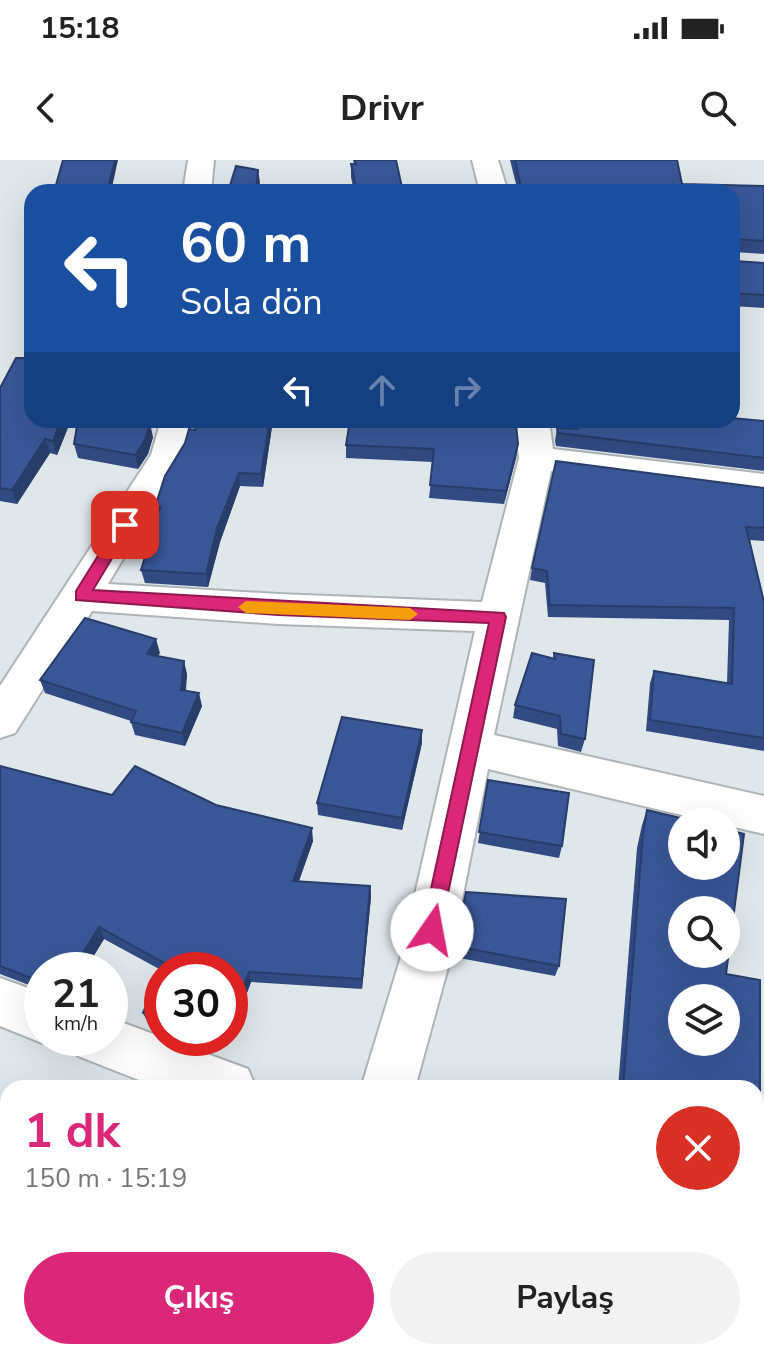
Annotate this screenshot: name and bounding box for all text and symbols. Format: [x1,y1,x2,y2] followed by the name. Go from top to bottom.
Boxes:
[40,8,119,49] text: 15:18
[340,84,424,133] text: Drivr
[24,86,68,130] icon: back
[696,86,740,130] icon: search
[180,205,311,282] text: 60 m
[48,216,152,320] icon: left
[180,278,323,327] text: Sola dön
[276,368,320,412] icon: left
[360,368,404,412] icon: ahead
[444,368,488,412] icon: right
[91,491,159,559] pin
[103,503,147,547] icon: arrive
[668,808,740,1056] map controls
[668,808,740,880] button: sound
[390,888,474,972] position arrow
[668,896,740,968] button: search
[144,952,248,1056] speed limit sign: 30
[52,967,100,1021] text: 21
[668,984,740,1056] button: layers
[54,1010,98,1037] text: km/h
[24,1098,120,1164] text: 1 dk
[656,1106,740,1190] button: close
[24,1161,187,1196] text: 150 m · 15:19
[24,1252,374,1344] button: Çıkış
[390,1252,740,1344] button: Paylaş

